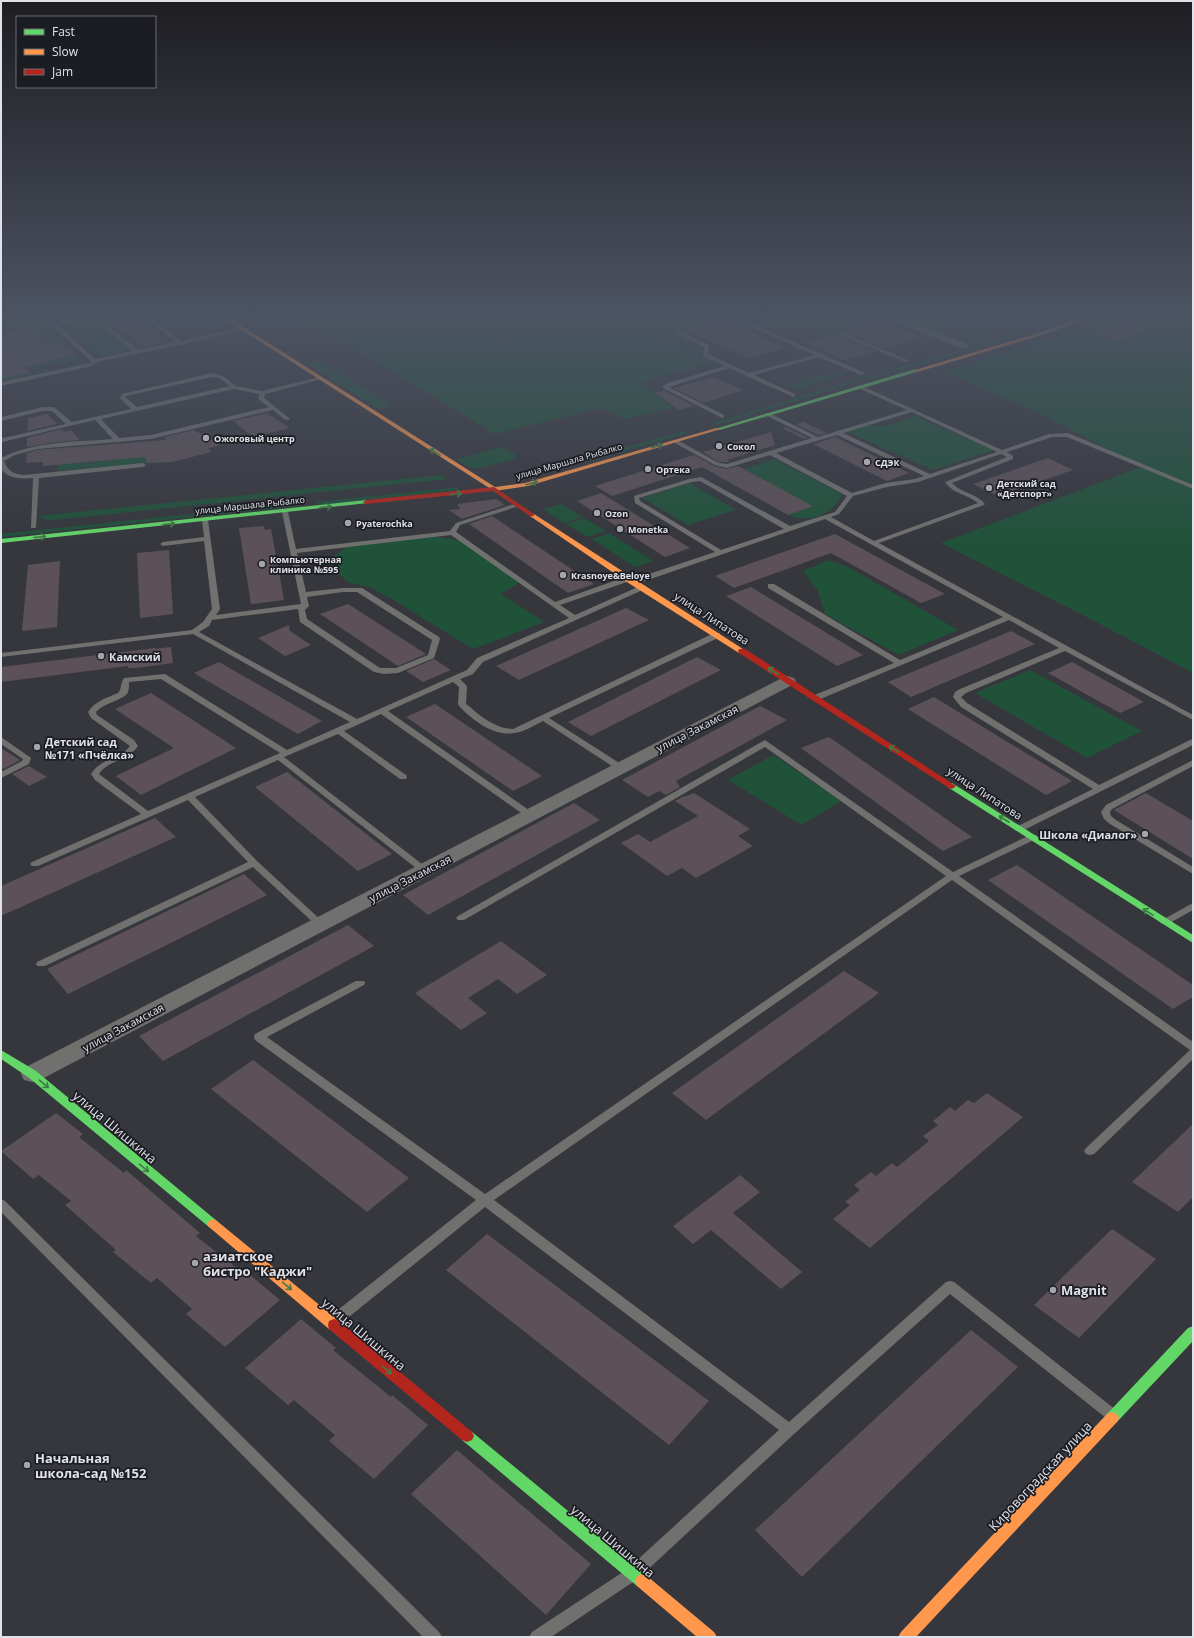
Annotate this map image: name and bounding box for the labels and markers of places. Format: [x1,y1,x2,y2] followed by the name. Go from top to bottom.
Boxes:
[214,432,295,445] place label: Ожоговый центр
[201,433,211,443] marker: Ожоговый центр
[727,440,755,453] place label: Сокол
[714,441,724,451] marker: Сокол
[875,456,901,469] place label: СДЭК
[862,457,872,467] marker: СДЭК
[656,463,690,476] place label: Ортека
[643,464,653,474] marker: Ортека
[997,477,1056,500] place label: Детский сад «Детспорт»
[984,483,994,493] marker: Детский сад «Детспорт»
[605,507,628,520] place label: Ozon
[592,508,602,518] marker: Ozon
[356,517,413,530] place label: Pyaterochka
[343,518,353,528] marker: Pyaterochka
[628,523,668,536] place label: Monetka
[615,524,625,534] marker: Monetka
[270,553,341,576] place label: Компьютерная клиника №595
[257,559,267,569] marker: Компьютерная клиника №595
[571,569,650,582] place label: Krasnoye&Beloye
[558,570,568,580] marker: Krasnoye&Beloye
[109,649,161,664] place label: Камский
[96,651,106,661] marker: Камский
[45,734,134,762] place label: Детский сад №171 «Пчёлка»
[32,742,42,752] marker: Детский сад №171 «Пчёлка»
[1039,827,1137,842] place label: Школа «Диалог»
[1140,829,1150,839] marker: Школа «Диалог»
[203,1247,312,1280] place label: азиатское бистро "Каджи"
[190,1258,200,1268] marker: азиатское бистро "Каджи"
[1061,1281,1107,1299] place label: Magnit
[1048,1285,1058,1295] marker: Magnit
[35,1449,147,1482] place label: Начальная школа-сад №152
[22,1460,32,1470] marker: Начальная школа-сад №152

